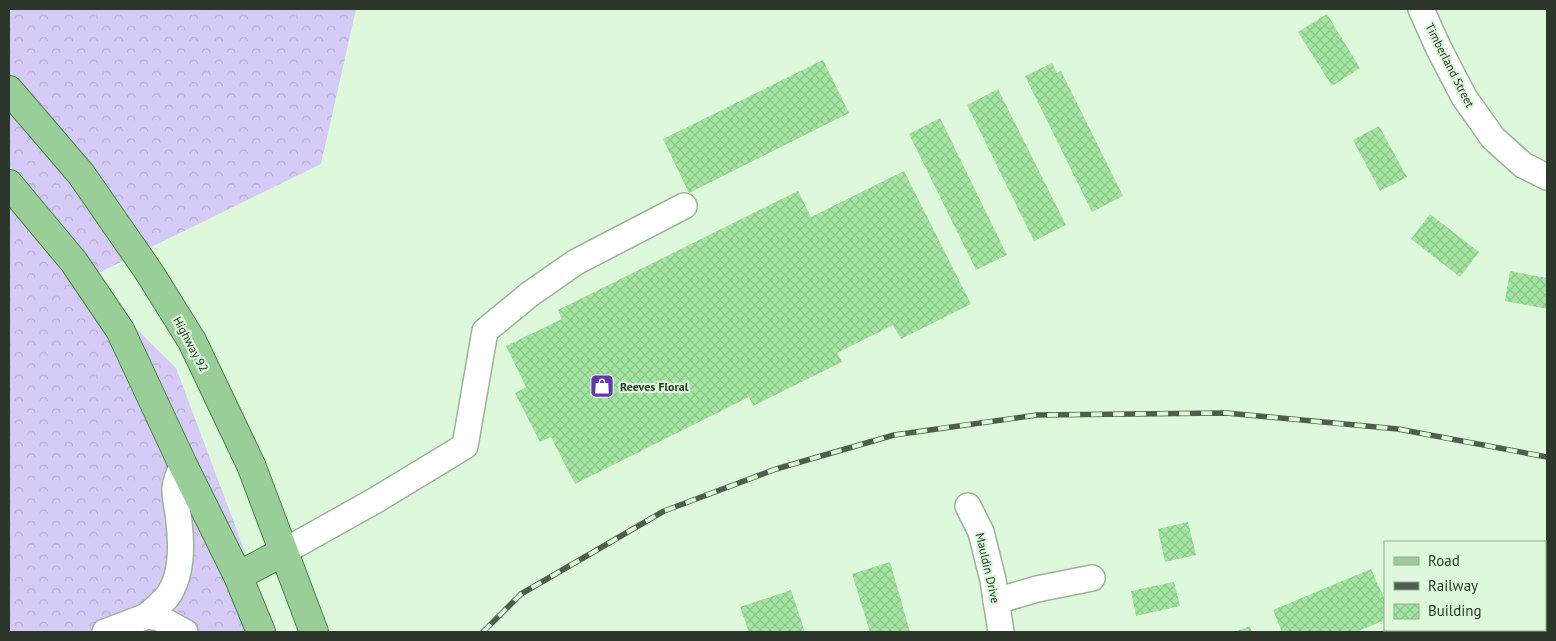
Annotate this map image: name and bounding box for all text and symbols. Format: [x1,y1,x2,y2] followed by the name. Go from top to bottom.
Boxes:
[1422,20,1478,110] street label: Timberland Street
[170,314,212,374] street label: Highway 92
[589,373,615,399] shop icon: Reeves Floral
[620,379,689,394] place label: Reeves Floral
[973,531,1003,605] street label: Mauldin Drive
[1384,541,1546,631] legend
[1428,551,1460,570] text: Road
[1428,576,1478,595] text: Railway
[1428,601,1482,620] text: Building

